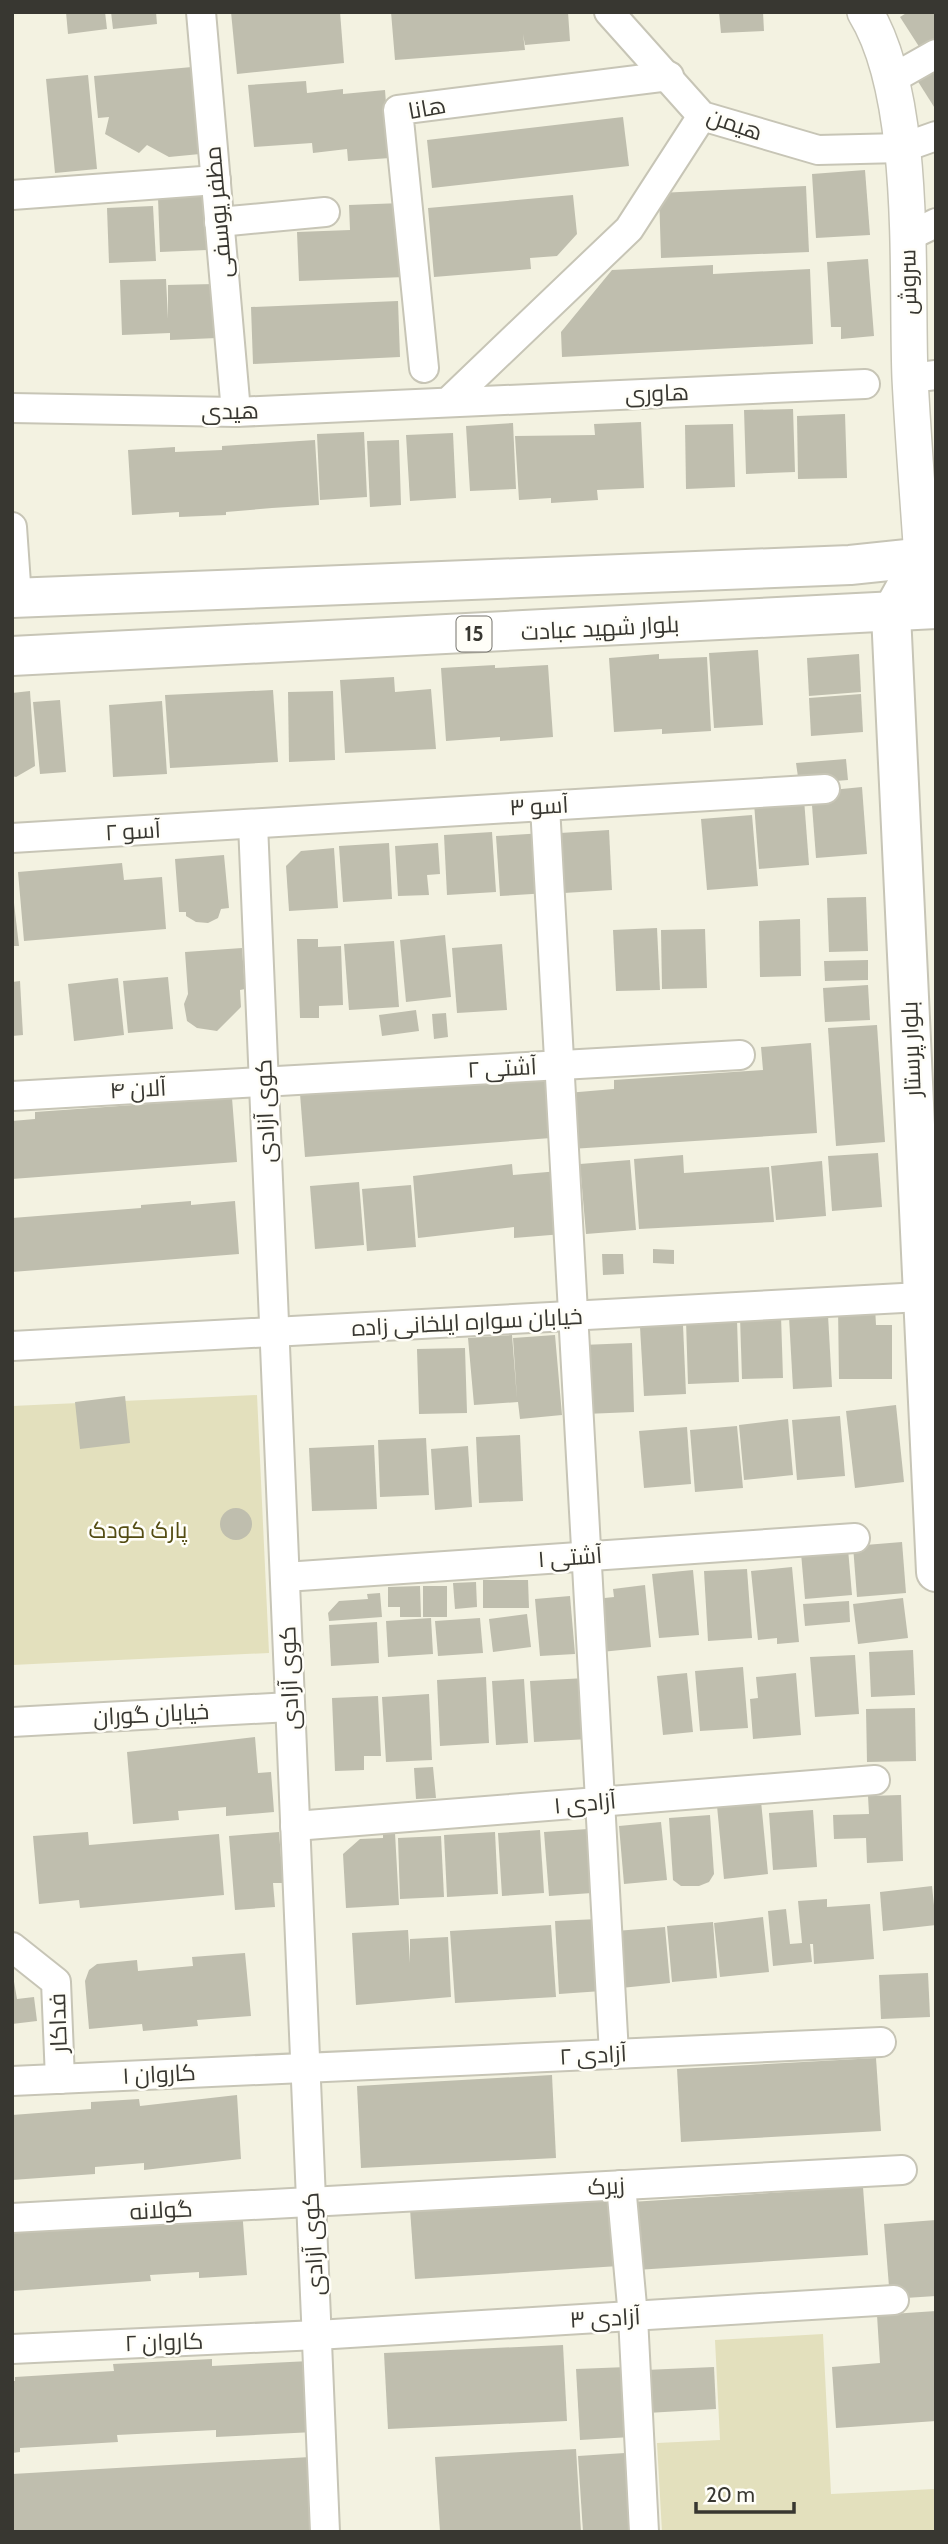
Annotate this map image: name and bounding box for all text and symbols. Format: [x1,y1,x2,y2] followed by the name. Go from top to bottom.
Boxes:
[406,91,448,125] street label: هانا
[704,102,766,146] street label: هیمن
[198,145,238,279] street label: مظفر یوسفی
[893,249,923,315] street label: سروش
[624,378,690,408] street label: هاوری
[201,396,259,426] street label: هیدی
[520,610,680,646] street label: بلوار شهید عبادت
[456,616,491,652] road number: 15
[509,790,569,822] street label: آسو ۳
[104,816,162,846] street label: آسو ۲
[895,1001,928,1099] street label: بلوار پرستار
[467,1052,537,1084] street label: آشتی ۲
[249,1059,281,1163] street label: کوی آزادی
[109,1074,167,1104] street label: آلان ۴
[351,1302,583,1342] street label: خیابان سواره ایلخانی زاده
[89,1516,188,1545] park label: پارک کودک
[537,1541,603,1573] street label: آشتی ۱
[273,1626,305,1730] street label: کوی آزادی
[92,1697,210,1731] street label: خیابان گوران
[553,1786,617,1820] street label: آزادی ۱
[43,1993,73,2055] street label: فداکار
[559,2039,627,2071] street label: آزادی ۲
[122,2058,196,2090] street label: کاروان ۱
[587,2171,625,2201] street label: زیرک
[296,2192,330,2296] street label: کوی آزادی
[129,2194,193,2226] street label: گولانه
[569,2302,641,2334] street label: آزادی ۳
[124,2327,204,2357] street label: کاروان ۲
[696,2470,794,2514] scale bar
[706,2482,755,2507] text: 20 m

